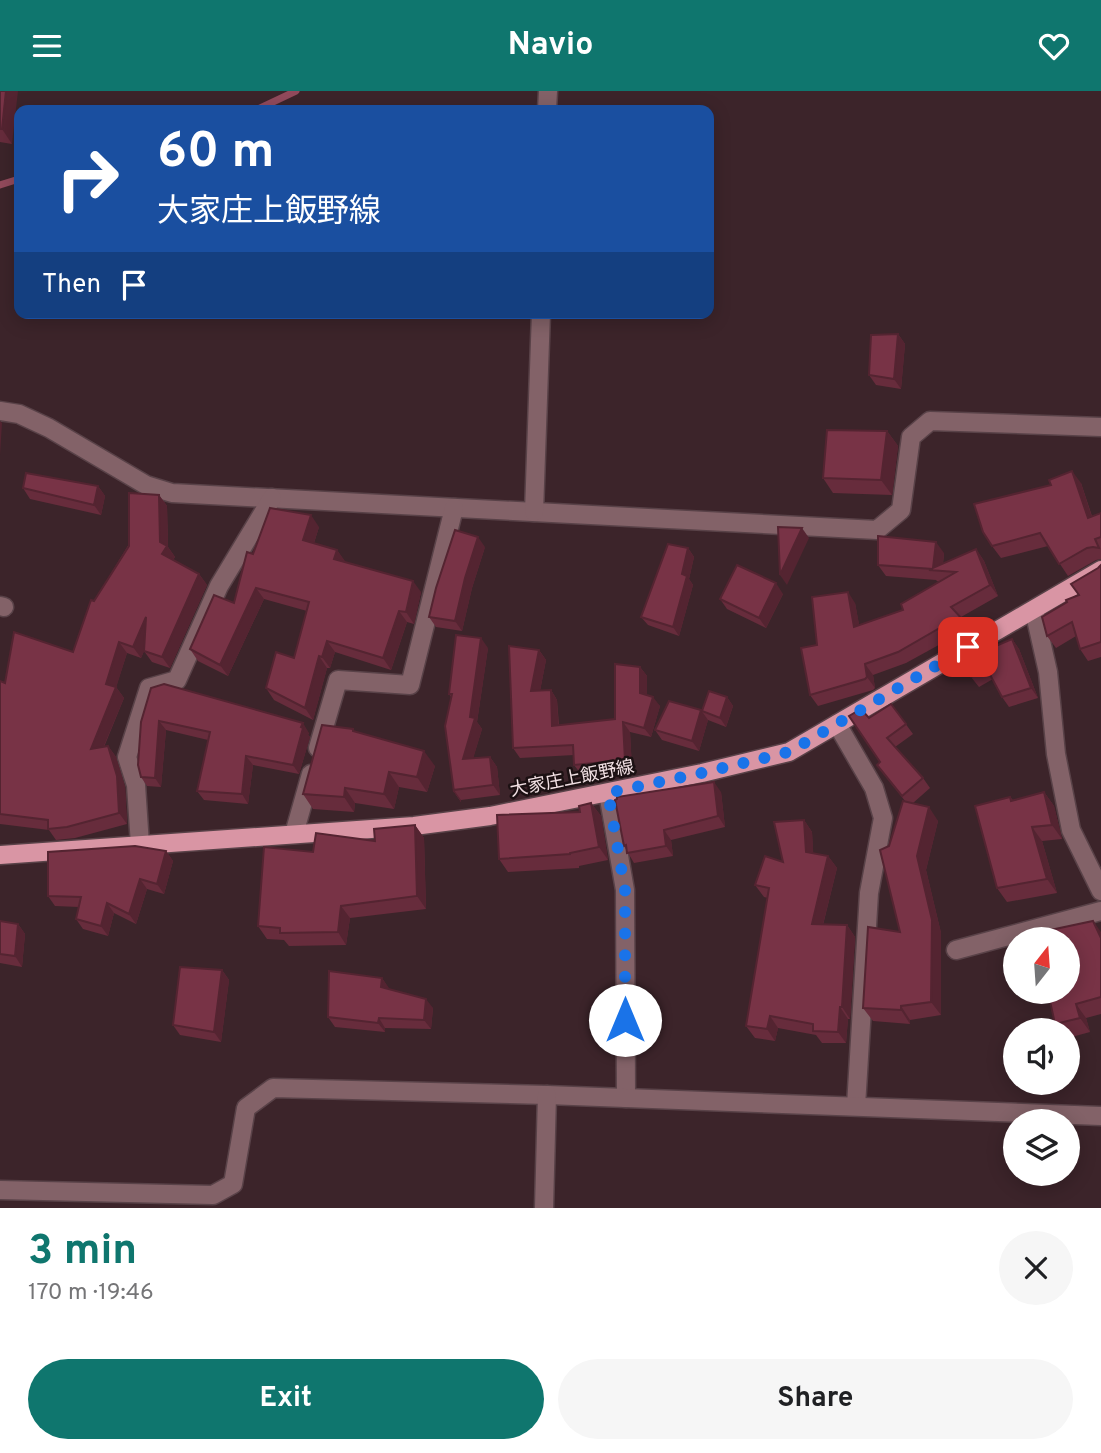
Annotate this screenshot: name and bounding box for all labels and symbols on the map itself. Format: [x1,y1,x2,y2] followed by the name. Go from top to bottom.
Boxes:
[938,617,998,677] pin
[508,756,636,803] street label: 大家庄上飯野線
[1003,927,1080,1005] north arrow
[588,983,662,1057] position arrow

